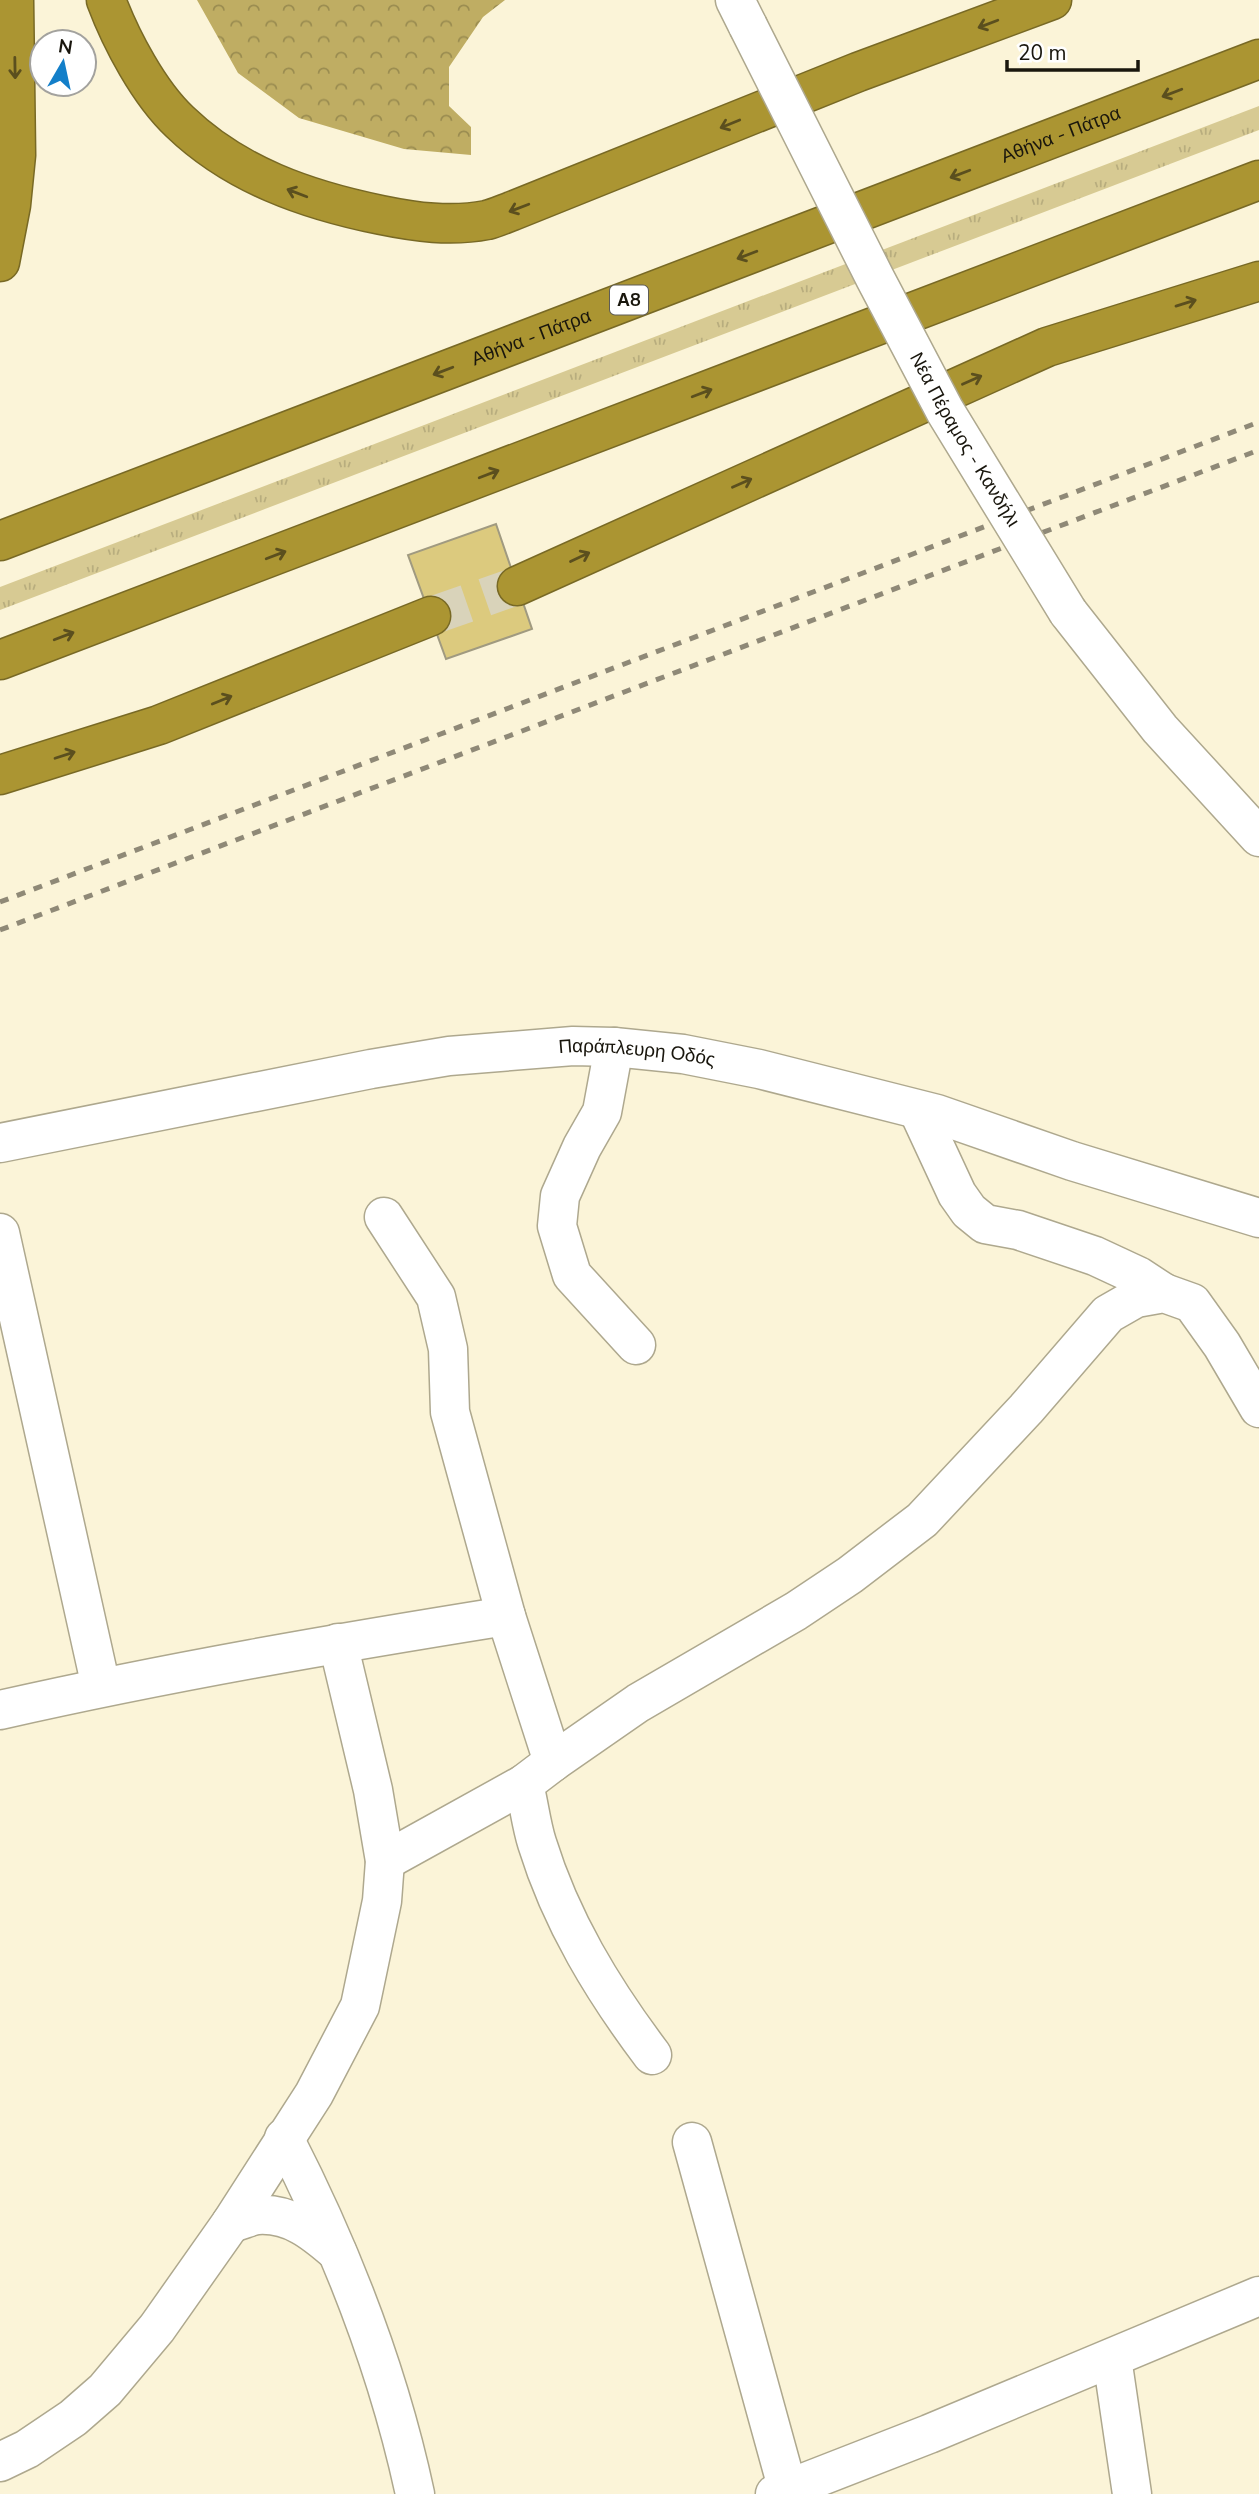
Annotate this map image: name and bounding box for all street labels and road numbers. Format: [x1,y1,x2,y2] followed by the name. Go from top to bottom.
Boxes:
[997,100,1125,170] street label: Αθήνα - Πάτρα
[610,286,648,314] road number: Α8
[468,303,595,372] street label: Αθήνα - Πάτρα
[903,348,1026,532] street label: Νέα Πέραμος - Κανδήλι
[557,1033,717,1073] street label: Παράπλευρη Οδός

